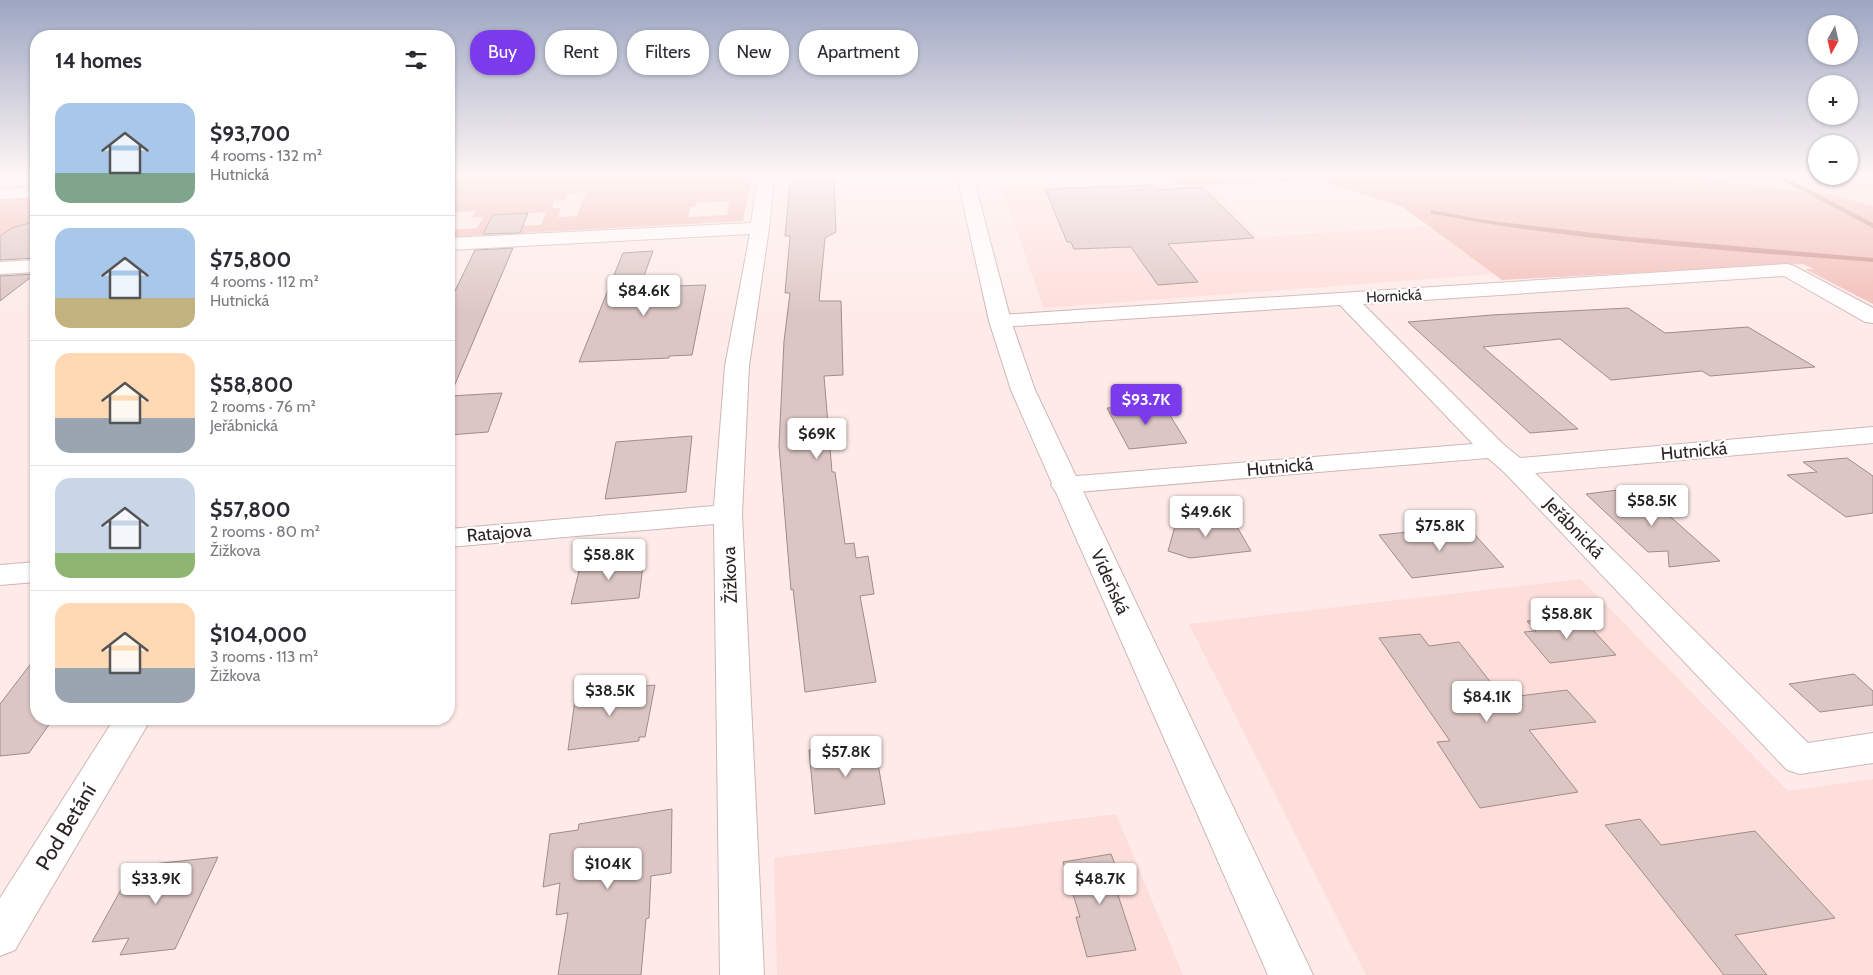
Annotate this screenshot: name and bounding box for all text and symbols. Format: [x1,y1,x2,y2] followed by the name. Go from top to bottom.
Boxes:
[1808,15,1858,65] north arrow
[1808,15,1858,185] map controls
[470,30,535,75] chip: Buy
[545,30,617,75] chip: Rent
[627,30,709,75] chip: Filters
[719,30,789,75] chip: New
[799,30,918,75] chip: Apartment
[402,46,430,74] icon: filters
[55,48,142,73] text: 14 homes
[1808,75,1858,125] button: +
[210,121,290,146] text: $93,700
[95,123,155,183] icon: home
[1808,135,1858,185] button: −
[210,146,322,165] text: 4 rooms · 132 m²
[210,165,269,184] text: Hutnická
[210,247,291,272] text: $75,800
[95,248,155,308] icon: home
[210,272,319,291] text: 4 rooms · 112 m²
[603,274,685,317] pin: $84.6K
[618,281,670,300] text: $84.6K
[1366,286,1423,306] street label: Hornická
[210,291,269,310] text: Hutnická
[210,372,293,397] text: $58,800
[95,373,155,433] icon: home
[1105,384,1187,426] pin: $93.7K
[1122,390,1170,409] text: $93.7K
[210,397,316,416] text: 2 rooms · 76 m²
[210,416,278,435] text: Jeřábnická
[787,418,847,460] pin: $69K
[798,424,836,443] text: $69K
[1660,437,1729,465] street label: Hutnická
[1246,453,1315,481] street label: Hutnická
[1611,484,1693,527] pin: $58.5K
[1627,491,1677,510] text: $58.5K
[1539,492,1609,563] street label: Jeřábnická
[1165,496,1247,538] pin: $49.6K
[210,497,291,522] text: $57,800
[95,498,155,558] icon: home
[1181,502,1231,521] text: $49.6K
[1399,510,1481,552] pin: $75.8K
[1415,516,1465,535] text: $75.8K
[466,519,533,547] street label: Ratajova
[210,522,320,541] text: 2 rooms · 80 m²
[568,538,650,581] pin: $58.8K
[210,541,261,560] text: Žižkova
[584,545,634,564] text: $58.8K
[717,546,742,604] street label: Žižkova
[1086,546,1134,618] street label: Vídeňská
[1526,598,1608,640] pin: $58.8K
[1542,604,1592,623] text: $58.8K
[210,622,307,647] text: $104,000
[95,623,155,683] icon: home
[210,647,318,666] text: 3 rooms · 113 m²
[210,666,261,685] text: Žižkova
[569,674,651,717] pin: $38.5K
[1446,680,1528,723] pin: $84.1K
[585,681,635,700] text: $38.5K
[1463,687,1511,706] text: $84.1K
[805,736,887,778] pin: $57.8K
[822,742,870,761] text: $57.8K
[30,779,101,874] street label: Pod Betání
[573,848,643,890] pin: $104K
[585,854,631,873] text: $104K
[115,862,197,905] pin: $33.9K
[1059,862,1141,905] pin: $48.7K
[132,869,180,888] text: $33.9K
[1075,869,1125,888] text: $48.7K

